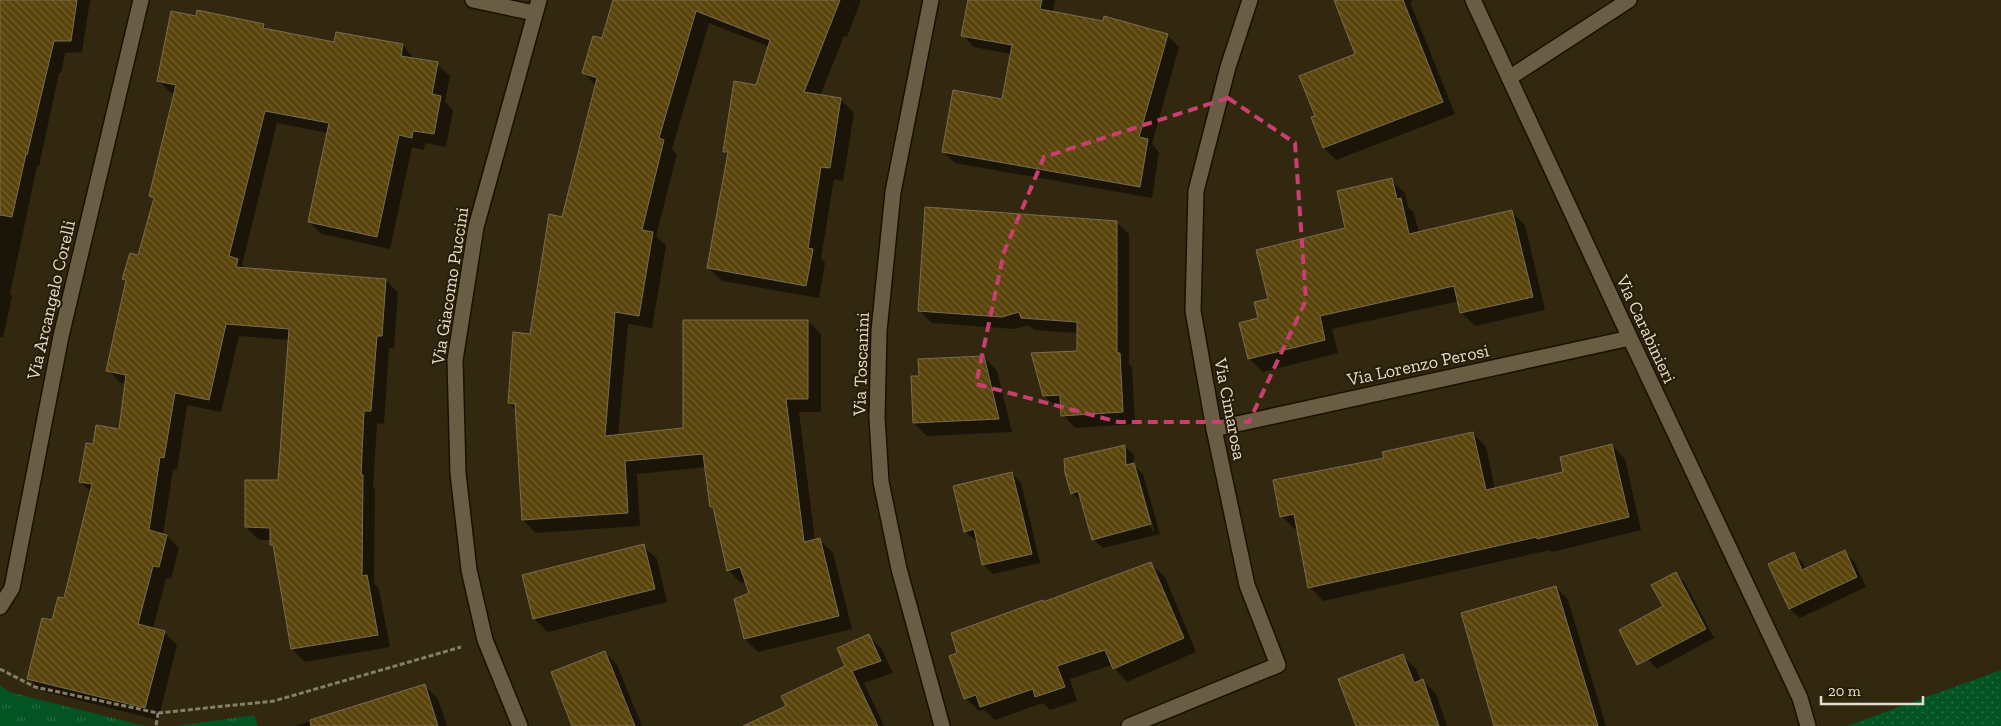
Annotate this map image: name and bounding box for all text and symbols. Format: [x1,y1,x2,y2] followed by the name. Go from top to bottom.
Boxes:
[427,206,473,367] street label: Via Giacomo Puccini
[22,218,80,383] street label: Via Arcangelo Corelli
[1611,271,1681,387] street label: Via Carabinieri
[848,312,874,417] street label: Via Toscanini
[1344,339,1491,391] street label: Via Lorenzo Perosi
[1209,355,1251,462] street label: Via Cimarosa
[1821,674,1924,706] scale bar
[1828,682,1861,700] text: 20 m

